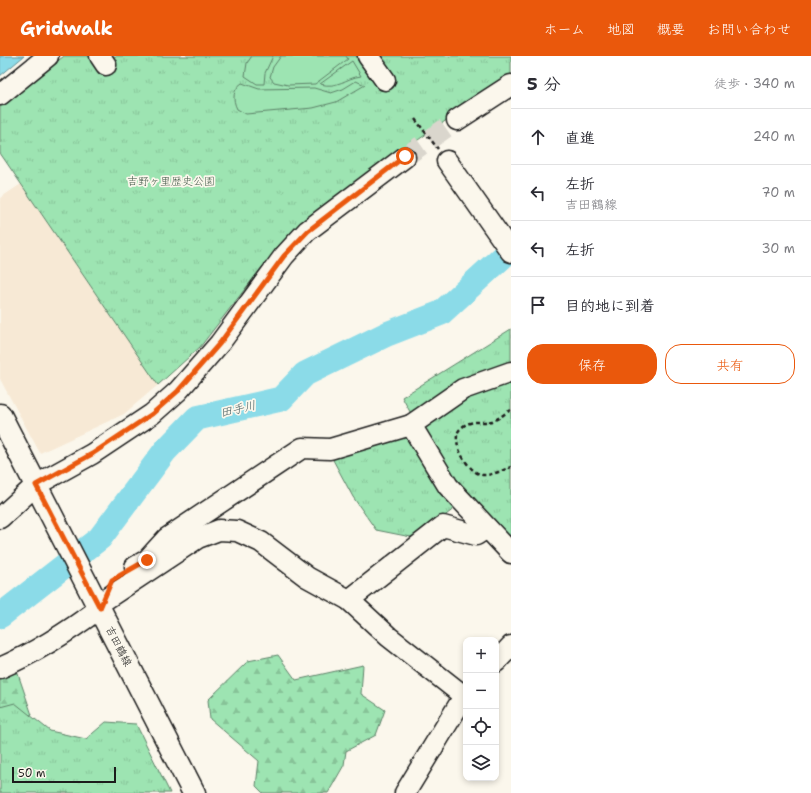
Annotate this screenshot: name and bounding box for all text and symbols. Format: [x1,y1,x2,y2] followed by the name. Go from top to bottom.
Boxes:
[20,16,113,41] text: Gridwalk
[544,20,585,38] text: ホーム
[607,20,635,38] text: 地図
[657,20,685,38] text: 概要
[707,20,791,38] text: お問い合わせ
[527,73,560,95] text: 5 分
[714,75,795,92] text: 徒歩 · 340 m
[527,126,549,148] icon: ahead
[565,128,595,148] text: 直進
[753,128,795,145] text: 240 m
[396,147,414,165] route start
[127,174,215,189] park label: 吉野ヶ里歴史公園
[565,174,595,194] text: 左折
[527,182,549,204] icon: left
[761,184,795,201] text: 70 m
[565,196,617,213] text: 吉田鶴線
[527,238,549,260] icon: left
[565,240,595,260] text: 左折
[761,240,795,257] text: 30 m
[527,294,549,316] icon: arrive
[565,296,655,316] text: 目的地に到着
[527,344,657,384] button: 保存
[665,344,795,384] button: 共有
[219,397,257,421] water label: 田手川
[138,551,156,569] route end
[102,623,135,669] street label: 吉田鶴線
[463,637,499,781] map controls
[463,637,499,673] button: +
[463,673,499,709] button: −
[463,709,499,745] button: locate
[463,745,499,781] button: layers
[12,765,116,784] scale bar
[18,766,46,781] text: 50 m

